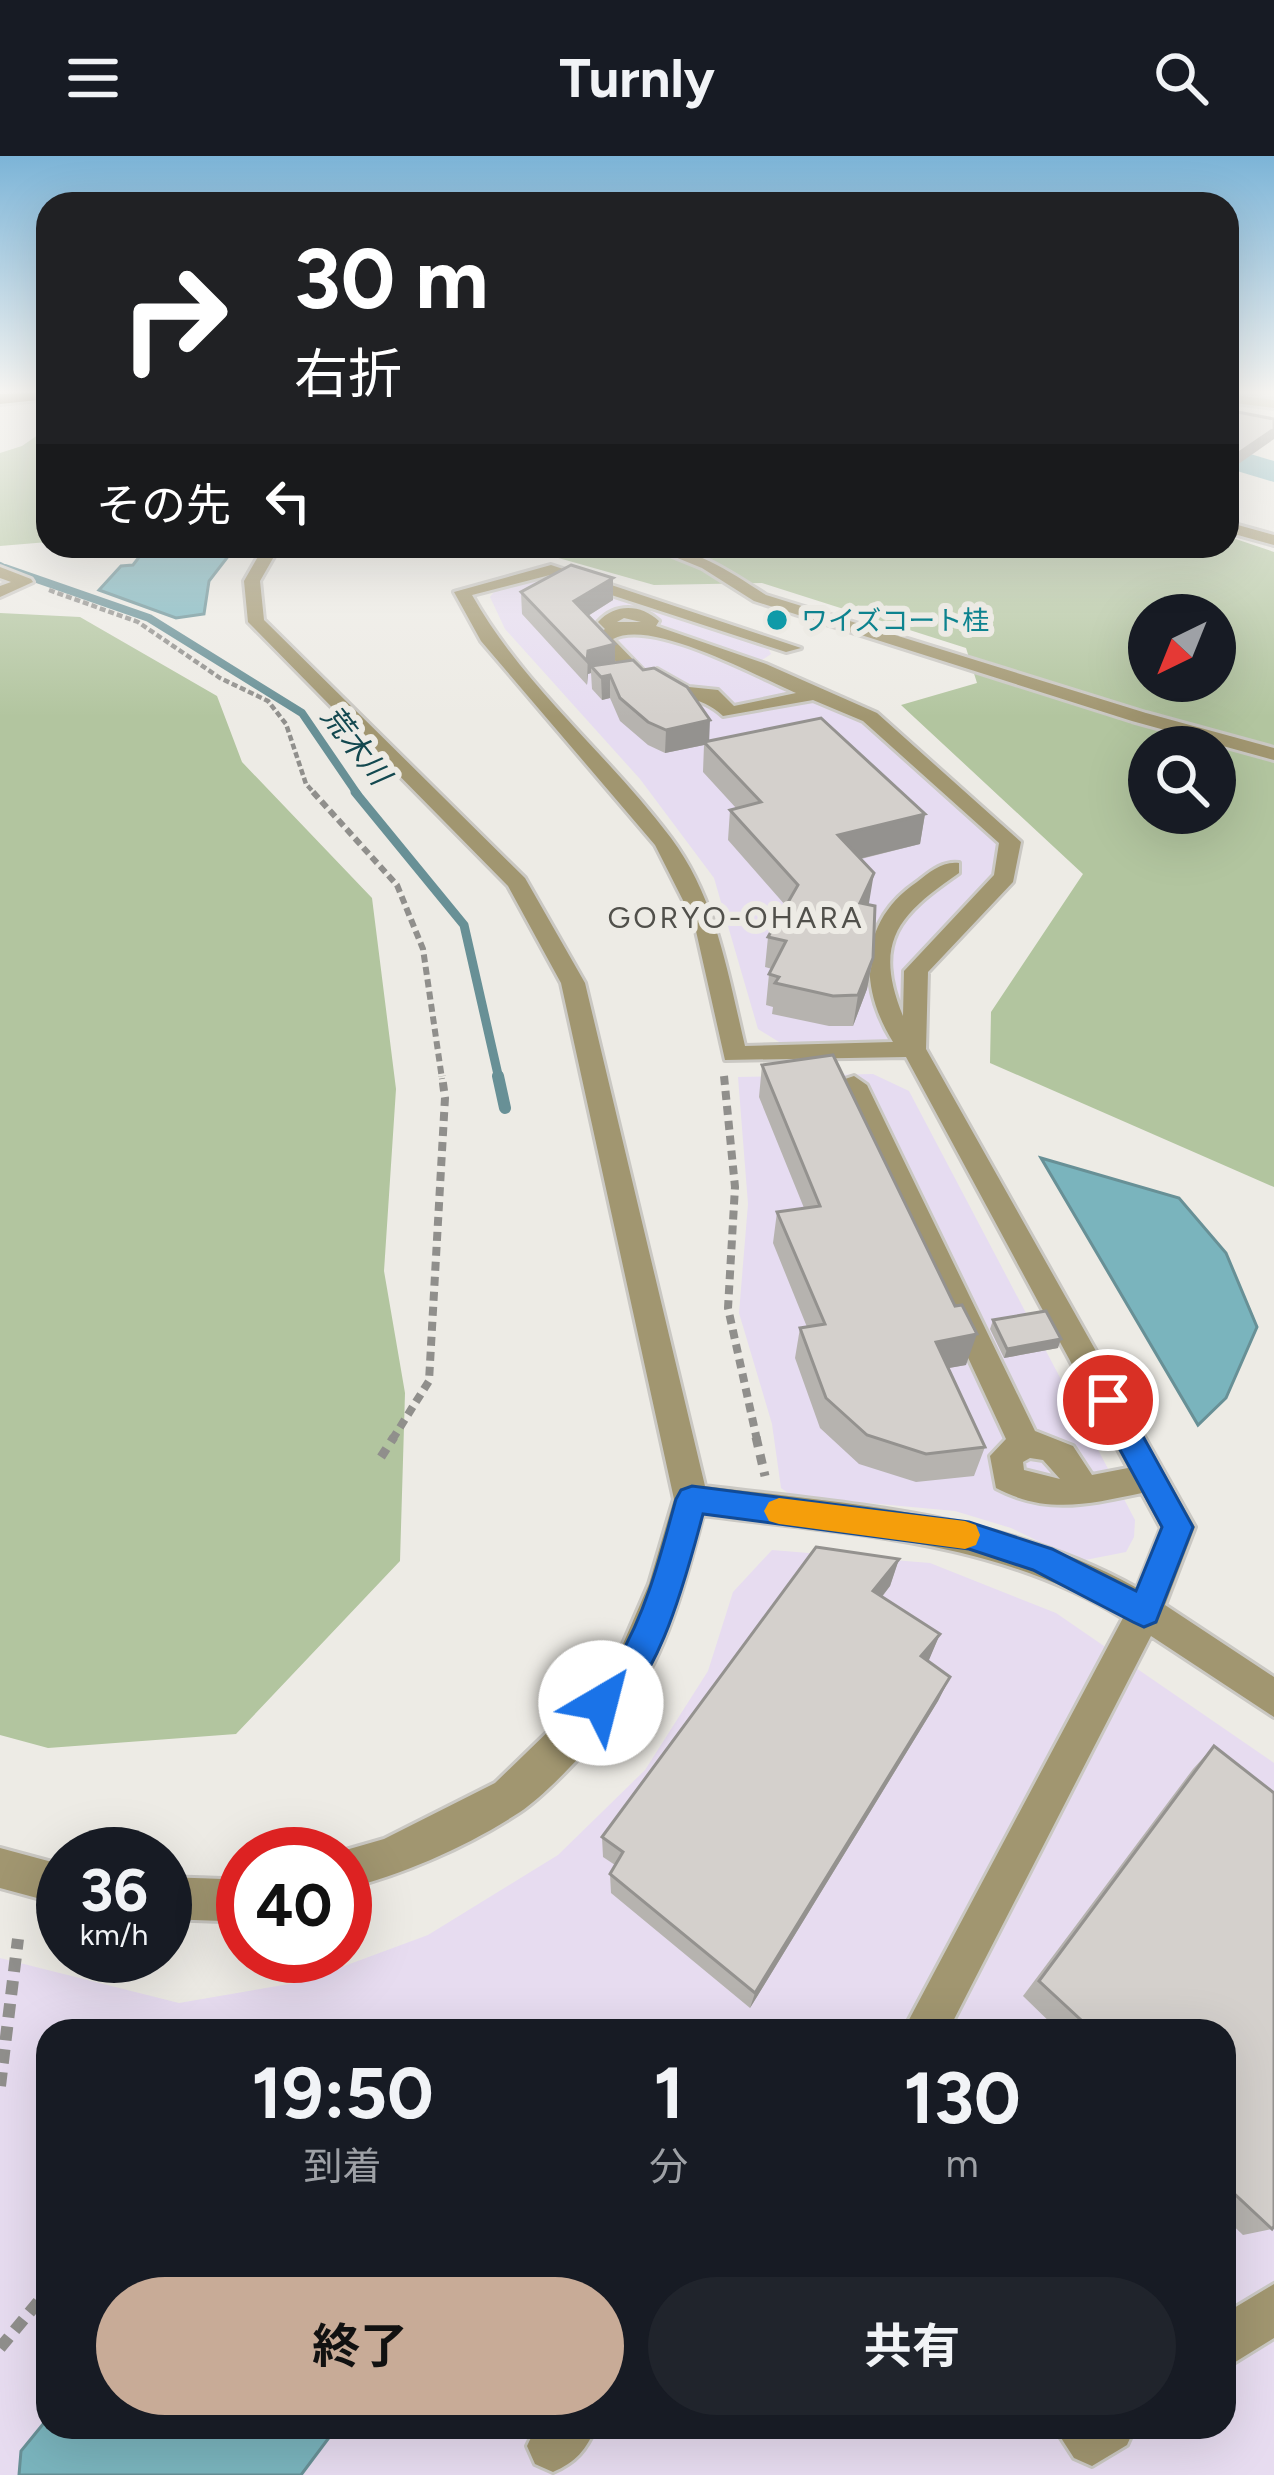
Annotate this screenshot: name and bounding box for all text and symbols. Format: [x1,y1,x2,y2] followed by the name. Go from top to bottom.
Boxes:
[60,45,126,111] icon: menu
[1148,45,1214,111] icon: search
[559,46,715,111] text: Turnly
[294,228,488,329] text: 30 m
[96,240,252,396] icon: right
[294,342,402,407] text: 右折
[255,468,321,534] icon: left
[96,478,231,532] text: その先
[1128,594,1236,702] north arrow
[1128,594,1236,834] map controls
[801,604,989,637] place label: ワイズコート桂
[764,607,790,633] marker: ワイズコート桂
[314,698,400,794] water label: 荒木川
[1128,726,1236,834] button: search
[607,899,865,936] district label: GORYO-OHARA
[1057,1349,1159,1451] pin
[1075,1367,1141,1433] icon: arrive
[538,1640,664,1766] position arrow
[216,1827,372,1983] speed limit sign: 40
[80,1854,148,1926] text: 36
[80,1916,148,1953] text: km/h
[251,2050,434,2136] text: 19:50
[653,2050,684,2136] text: 1
[904,2055,1021,2141] text: 130
[945,2140,979,2187] text: m
[304,2143,382,2190] text: 到着
[649,2143,688,2190] text: 分
[96,2277,624,2415] button: 終了
[648,2277,1176,2415] button: 共有

